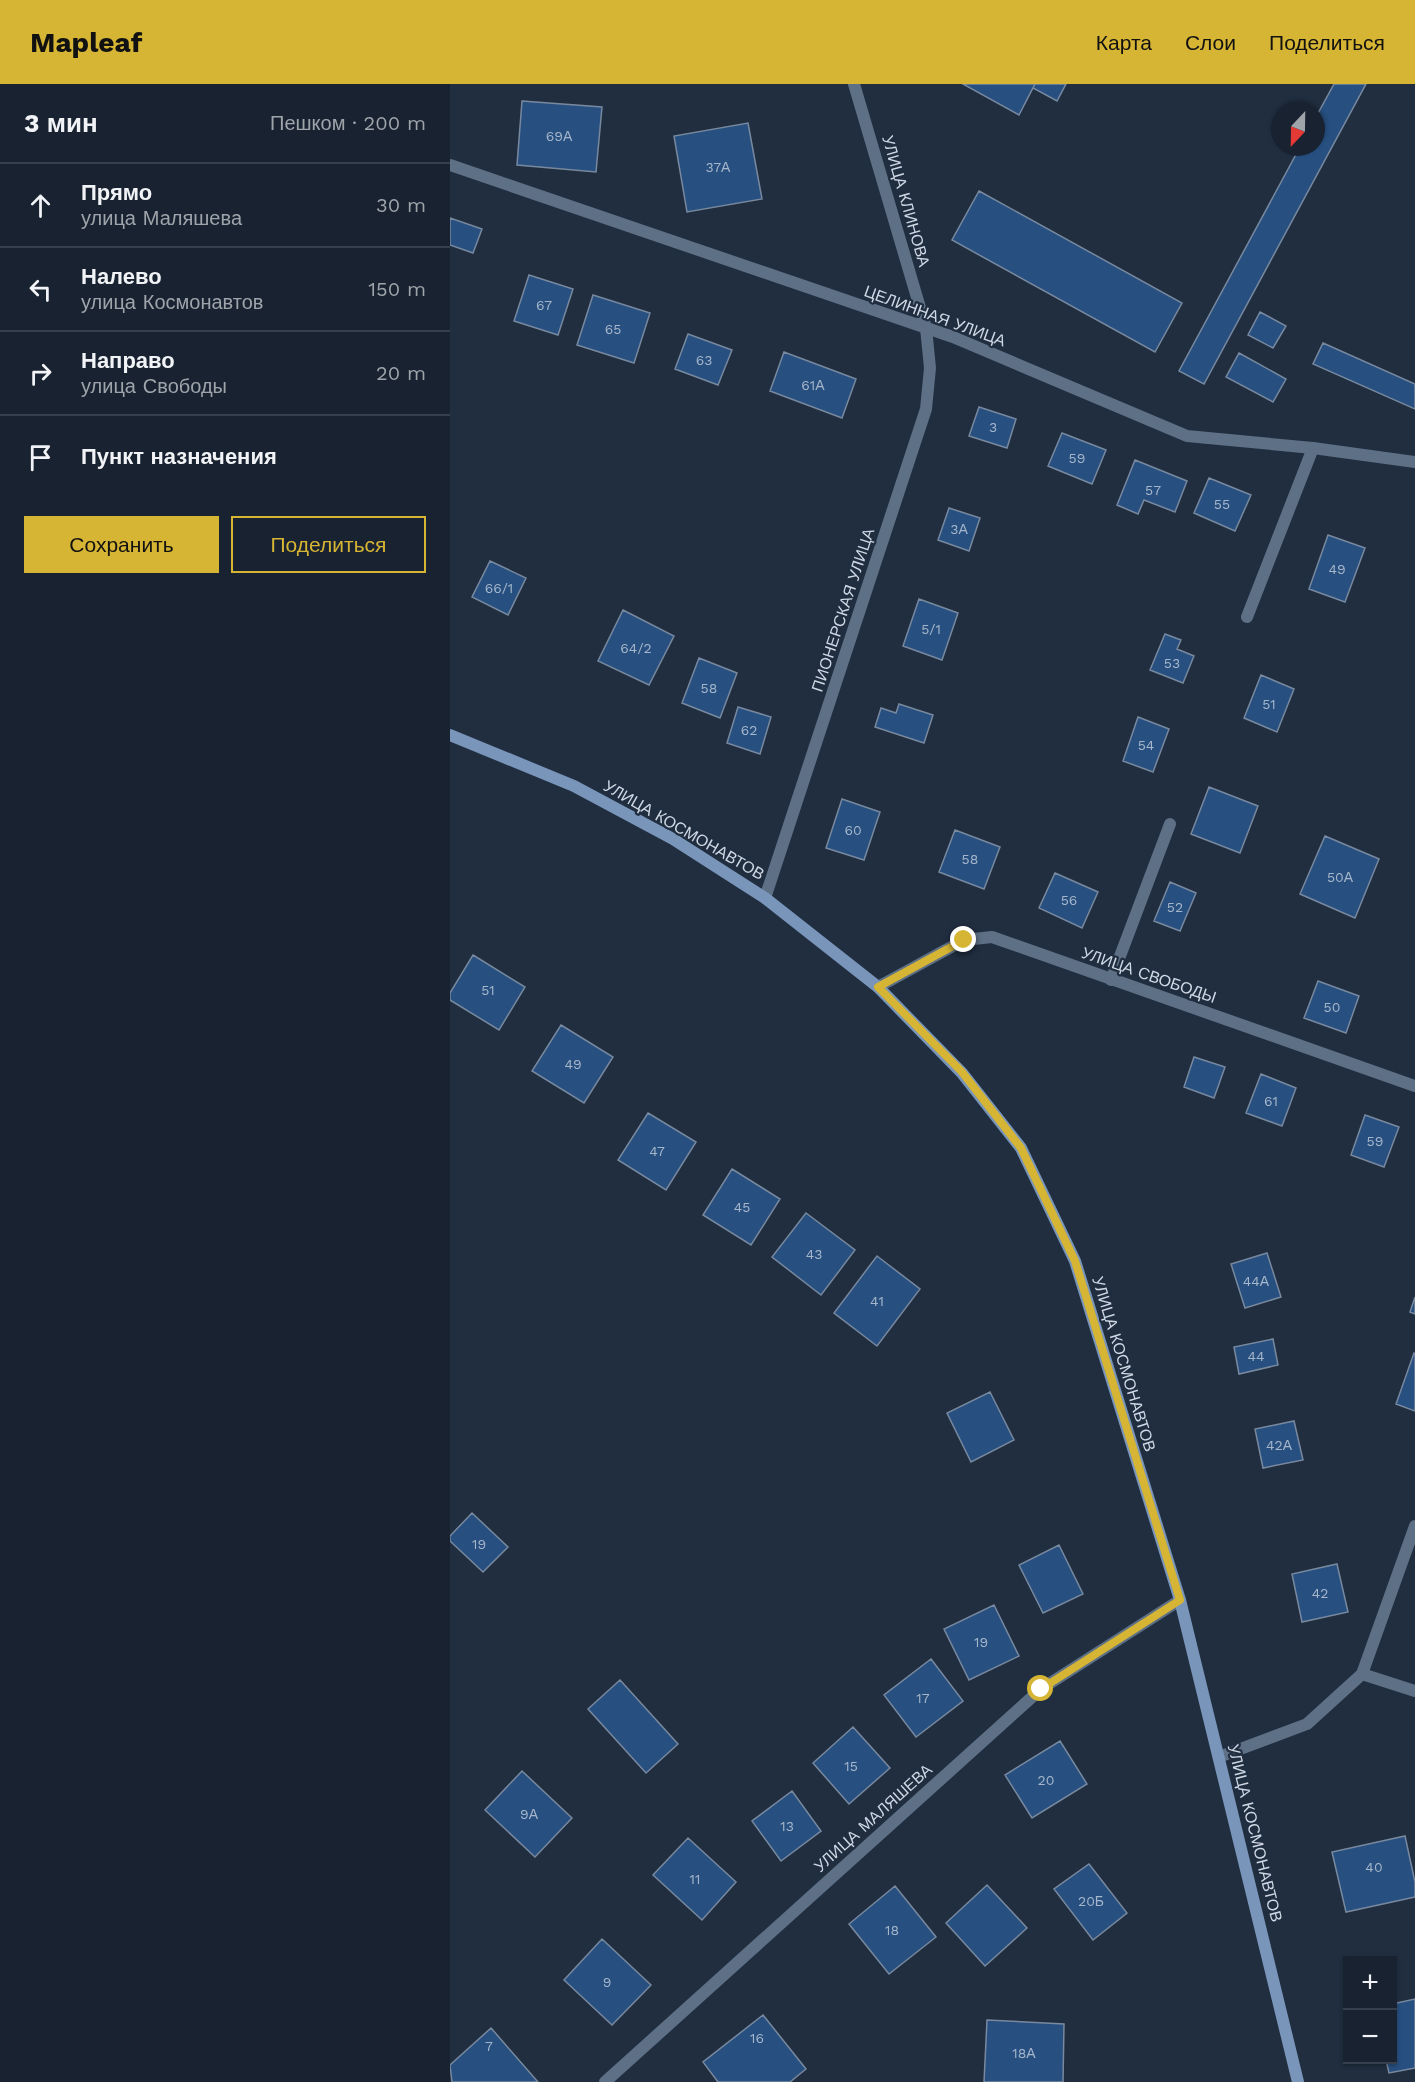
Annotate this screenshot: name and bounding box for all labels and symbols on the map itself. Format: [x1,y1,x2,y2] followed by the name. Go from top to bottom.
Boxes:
[1271,102,1325,156] north arrow
[546,128,573,144] house number: 69А
[878,133,934,269] street label: УЛИЦА КЛИНОВА
[706,159,731,175] house number: 37А
[862,282,1009,351] street label: ЦЕЛИННАЯ УЛИЦА
[536,297,552,313] house number: 67
[605,321,621,337] house number: 65
[696,352,712,368] house number: 63
[801,377,825,393] house number: 61А
[989,419,997,435] house number: 3
[1069,450,1085,466] house number: 59
[1145,482,1161,498] house number: 57
[1214,496,1230,512] house number: 55
[950,521,968,537] house number: 3А
[808,526,879,694] street label: ПИОНЕРСКАЯ УЛИЦА
[1328,561,1346,577] house number: 49
[485,580,513,596] house number: 66/1
[921,621,941,637] house number: 5/1
[620,640,652,656] house number: 64/2
[1164,655,1180,671] house number: 53
[701,680,717,696] house number: 58
[1262,696,1276,712] house number: 51
[741,722,757,738] house number: 62
[1138,737,1154,753] house number: 54
[600,776,768,884] street label: УЛИЦА КОСМОНАВТОВ
[844,822,862,838] house number: 60
[962,851,978,867] house number: 58
[1327,869,1354,885] house number: 50А
[1061,892,1077,908] house number: 56
[1167,899,1183,915] house number: 52
[950,926,976,952] route end
[1079,943,1219,1007] street label: УЛИЦА СВОБОДЫ
[481,982,495,998] house number: 51
[1324,999,1340,1015] house number: 50
[564,1056,582,1072] house number: 49
[1264,1093,1278,1109] house number: 61
[1367,1133,1383,1149] house number: 59
[649,1143,665,1159] house number: 47
[734,1199,750,1215] house number: 45
[806,1246,822,1262] house number: 43
[1243,1273,1270,1289] house number: 44А
[1088,1274,1160,1454] street label: УЛИЦА КОСМОНАВТОВ
[870,1293,884,1309] house number: 41
[1247,1348,1265,1364] house number: 44
[1266,1437,1293,1453] house number: 42А
[472,1536,486,1552] house number: 19
[1312,1585,1328,1601] house number: 42
[974,1634,988,1650] house number: 19
[1027,1675,1053,1701] route start
[916,1690,930,1706] house number: 17
[1224,1742,1286,1924] street label: УЛИЦА КОСМОНАВТОВ
[844,1758,858,1774] house number: 15
[810,1760,936,1876] street label: УЛИЦА МАЛЯШЕВА
[1038,1772,1054,1788] house number: 20
[520,1806,539,1822] house number: 9А
[780,1818,794,1834] house number: 13
[1365,1859,1383,1875] house number: 40
[690,1871,700,1887] house number: 11
[1078,1893,1104,1909] house number: 20Б
[885,1922,899,1938] house number: 18
[603,1974,611,1990] house number: 9
[750,2030,764,2046] house number: 16
[485,2038,493,2054] house number: 7
[1012,2045,1036,2061] house number: 18А

